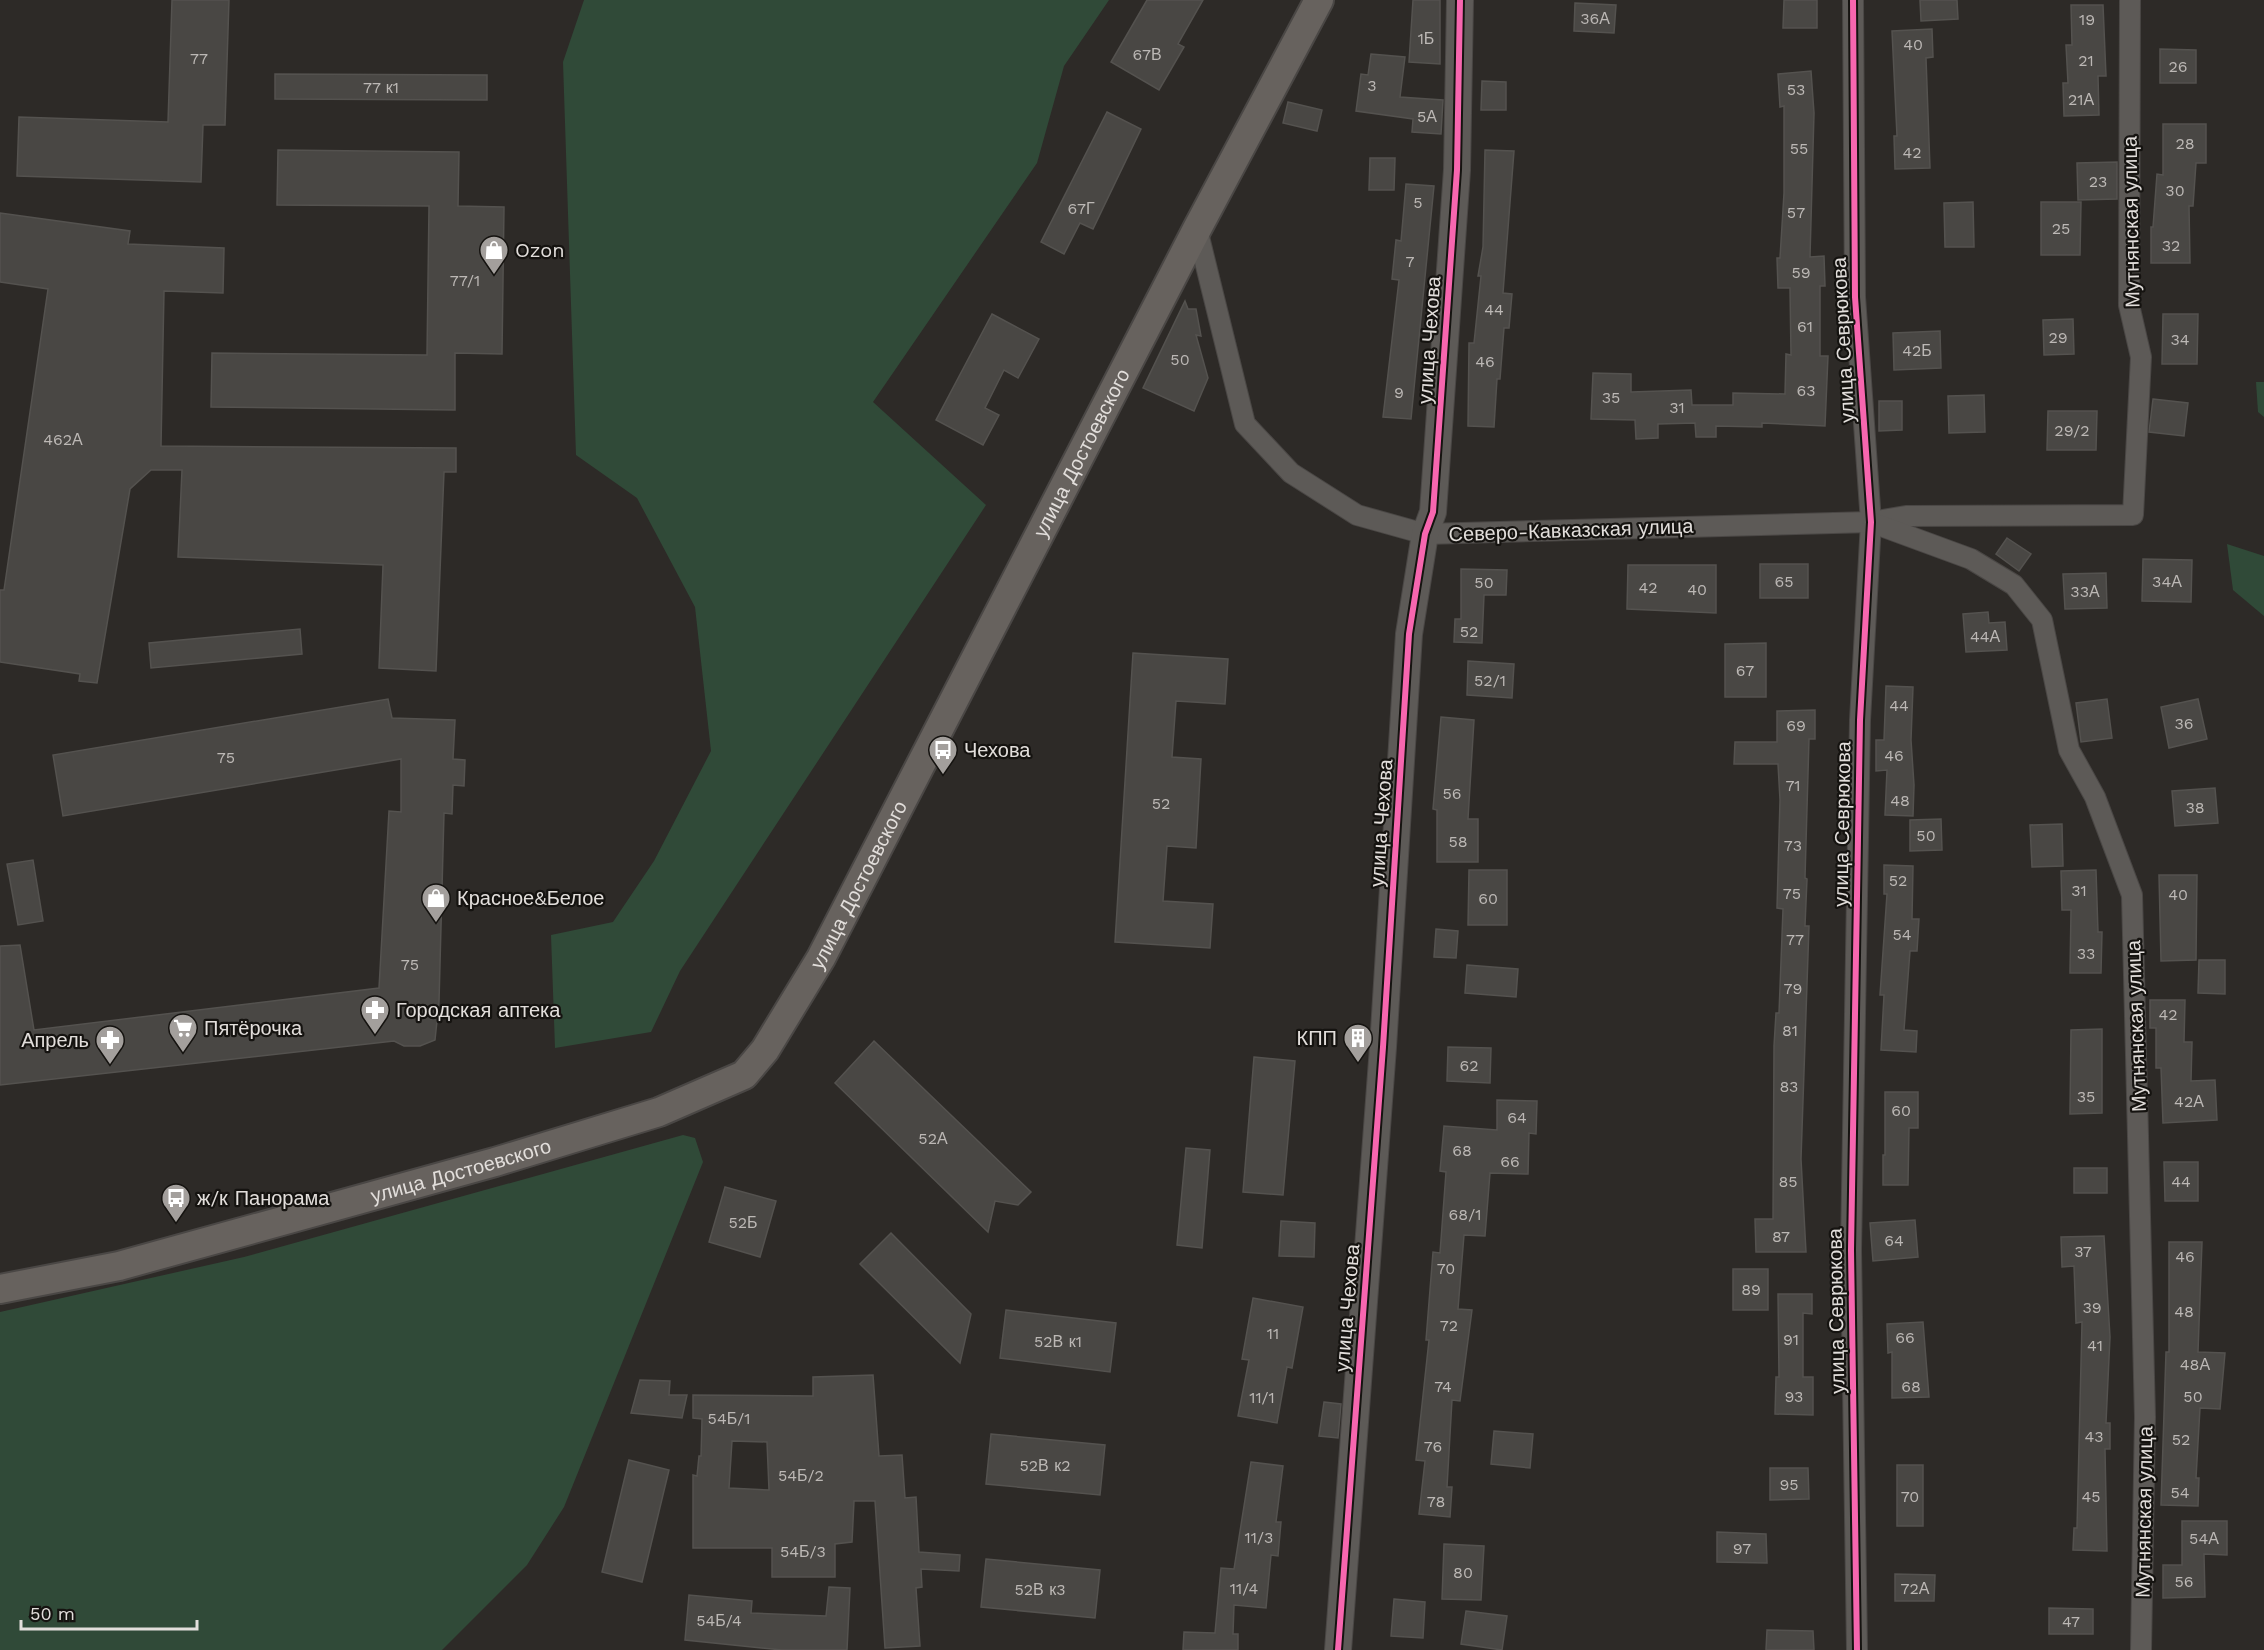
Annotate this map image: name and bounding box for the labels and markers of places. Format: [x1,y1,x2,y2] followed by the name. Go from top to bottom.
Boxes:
[478,234,510,276] shop icon: Ozon
[515,238,565,262] place label: Ozon
[927,734,959,776] bus stop icon: Чехова
[964,738,1031,762] place label: Чехова
[420,882,452,924] shop icon: Красное&Белое
[457,886,604,910] place label: Красное&Белое
[359,994,391,1036] pharmacy icon: Городская аптека
[396,998,561,1022] place label: Городская аптека
[167,1012,199,1054] supermarket icon: Пятёрочка
[204,1016,303,1040] place label: Пятёрочка
[1342,1022,1374,1064] building icon: КПП
[94,1024,126,1066] pharmacy icon: Апрель
[1297,1026,1337,1050] place label: КПП
[21,1028,89,1052] place label: Апрель
[160,1182,192,1224] bus stop icon: ж/к Панорама
[197,1186,330,1210] place label: ж/к Панорама

